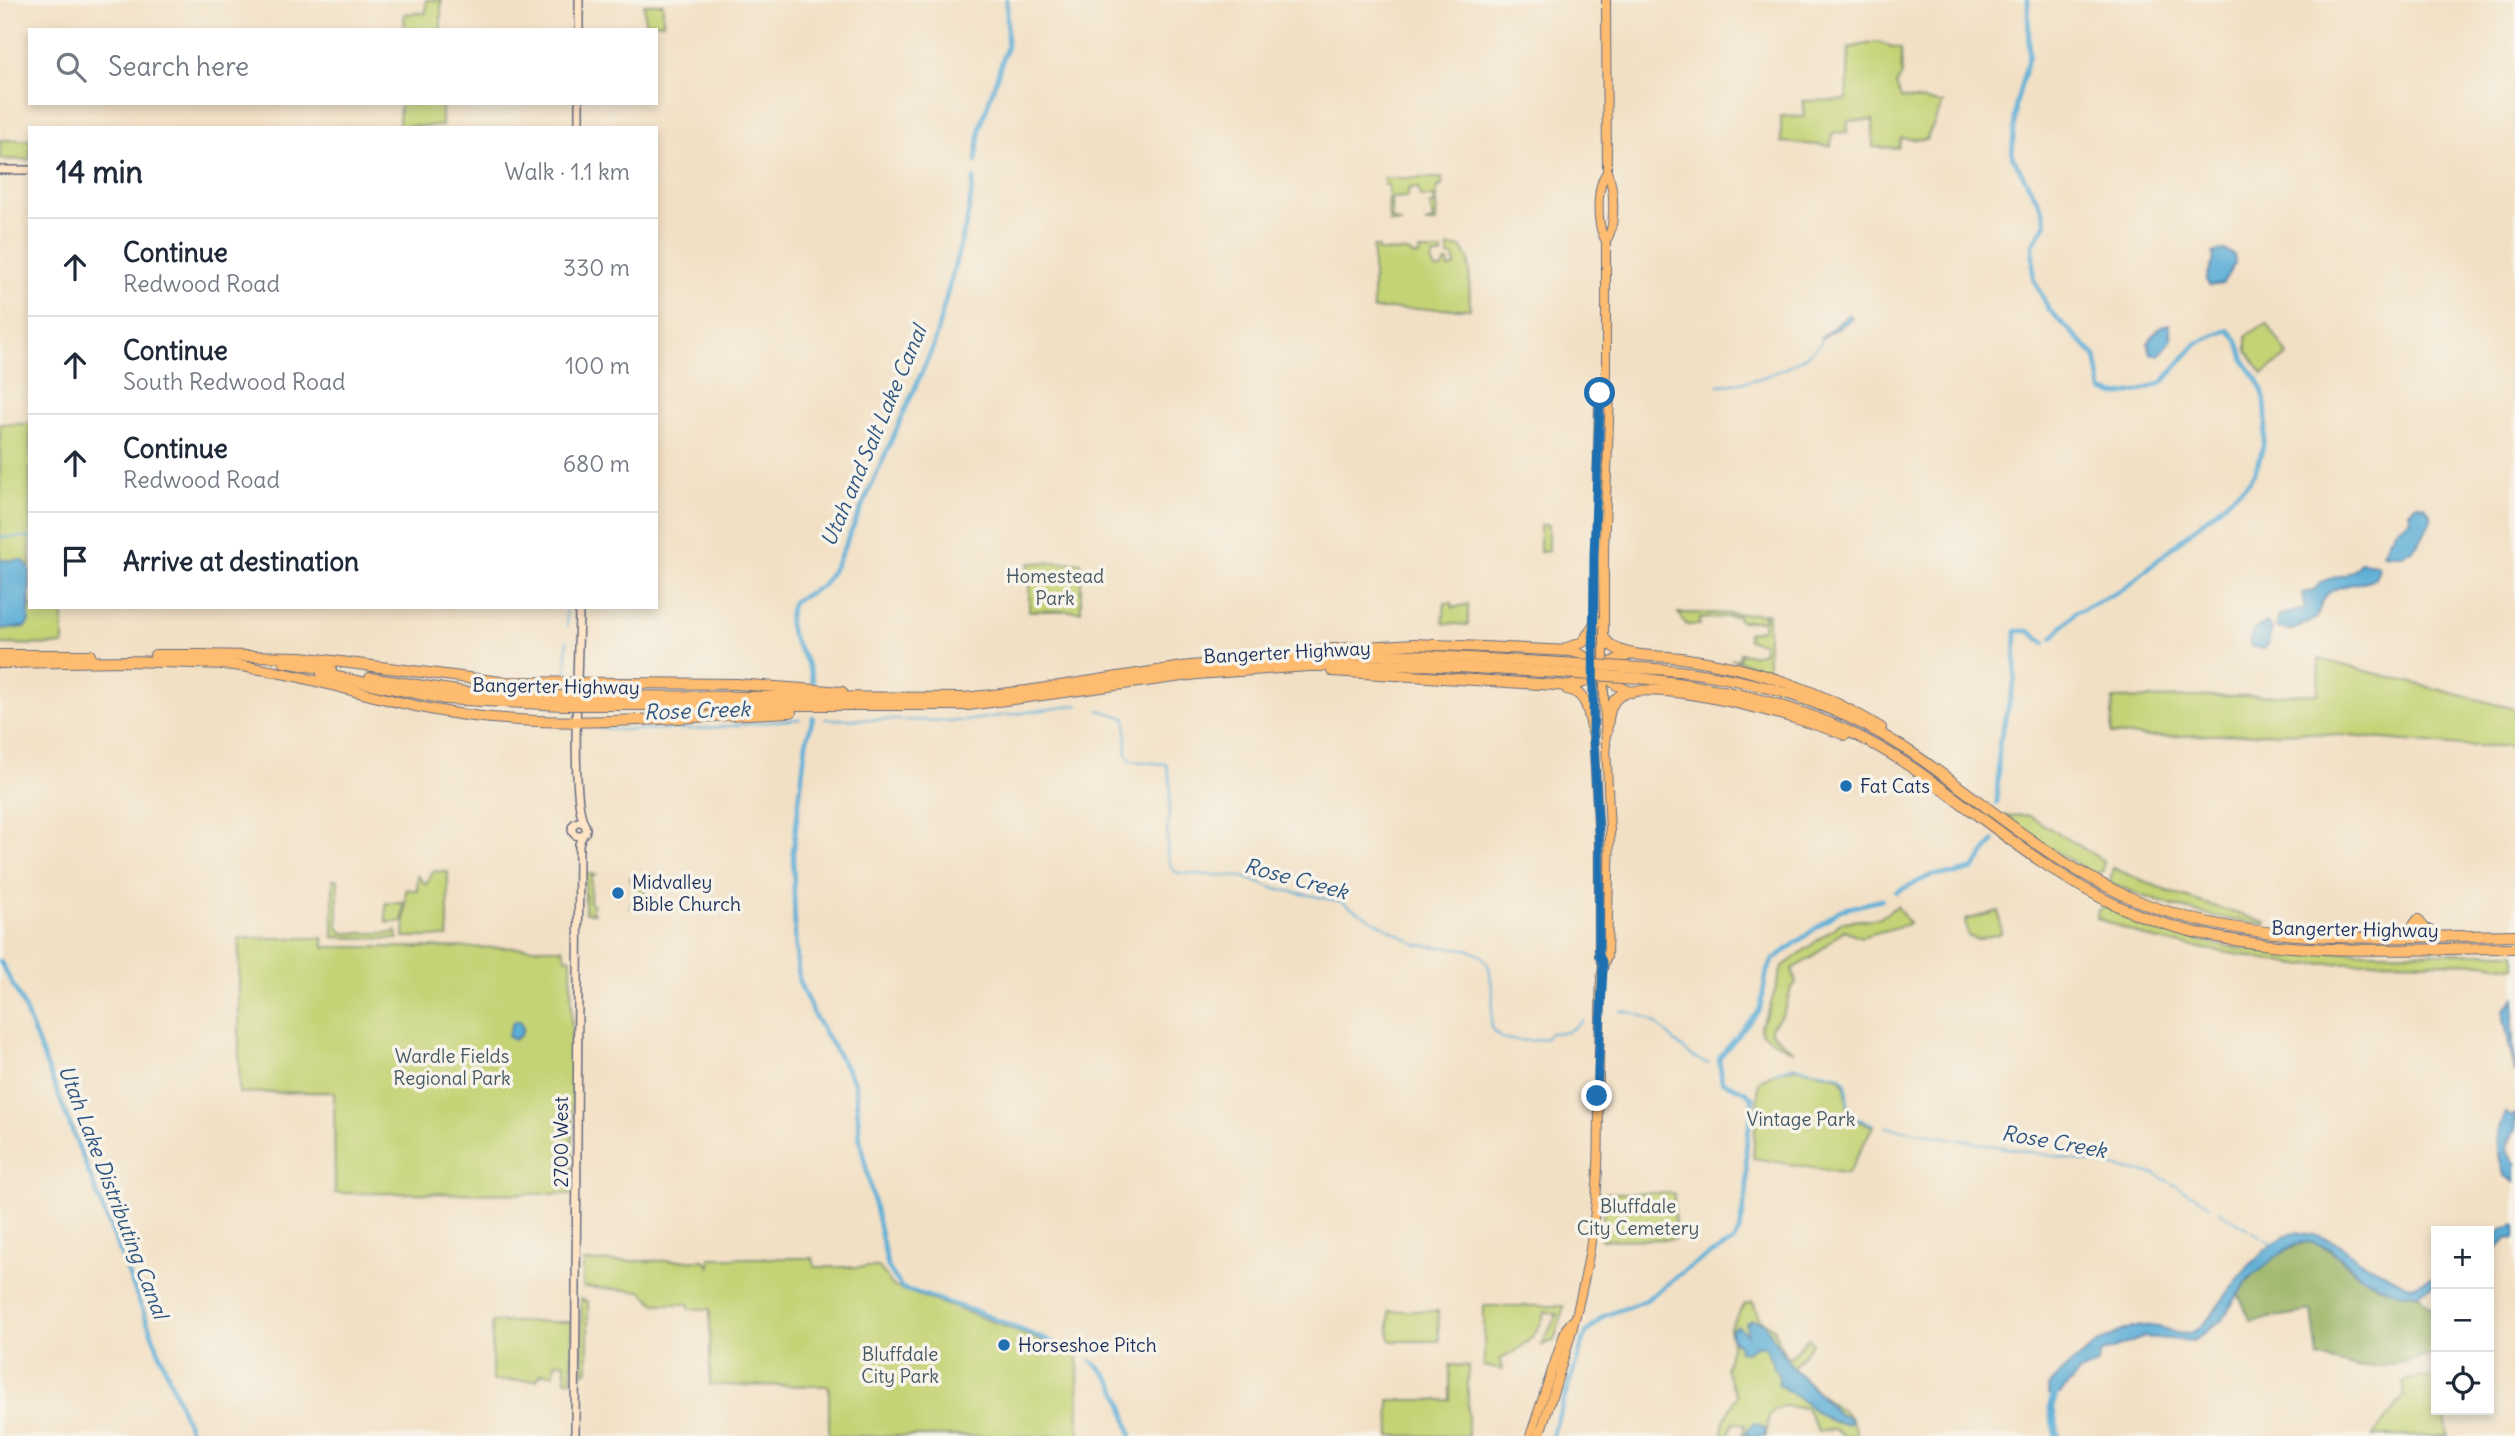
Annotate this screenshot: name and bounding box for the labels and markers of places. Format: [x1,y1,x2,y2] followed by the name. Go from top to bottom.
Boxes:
[1860,774,1930,798] place label: Fat Cats
[1838,778,1854,794] marker: Fat Cats
[632,870,741,916] place label: Midvalley Bible Church
[610,885,626,901] marker: Midvalley Bible Church
[1018,1333,1157,1357] place label: Horseshoe Pitch
[996,1337,1012,1353] marker: Horseshoe Pitch

